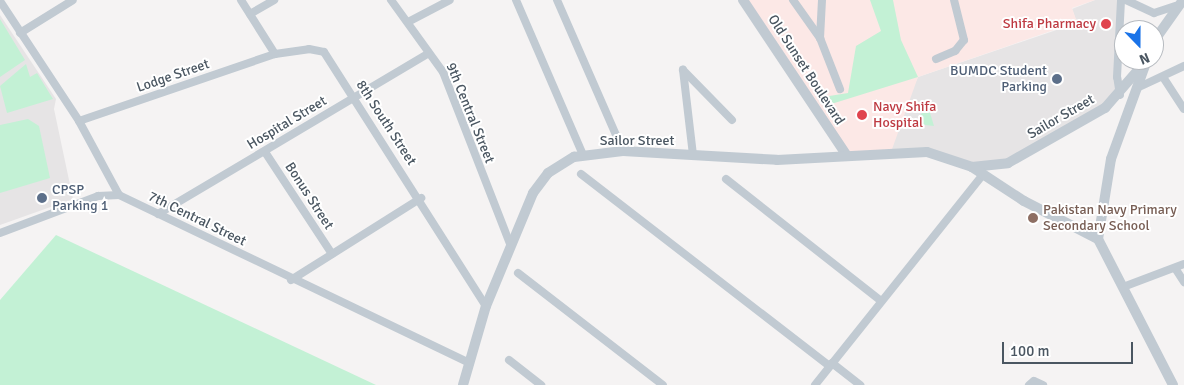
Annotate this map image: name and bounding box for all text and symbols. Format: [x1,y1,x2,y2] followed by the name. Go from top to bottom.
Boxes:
[764,12,848,128] street label: Old Sunset Boulevard
[1003,16,1096,32] place label: Shifa Pharmacy
[1100,18,1112,30] marker: Shifa Pharmacy
[1114,20,1164,70] north arrow
[1137,49,1152,68] text: N
[135,56,211,96] street label: Lodge Street
[442,60,498,166] street label: 9th Central Street
[950,63,1047,95] place label: BUMDC Student Parking
[1051,73,1063,85] marker: BUMDC Student Parking
[352,77,420,169] street label: 8th South Street
[1024,91,1098,143] street label: Sailor Street
[244,93,330,153] street label: Hospital Street
[873,99,936,132] place label: Navy Shifa Hospital
[855,108,869,122] marker: Navy Shifa Hospital
[600,133,674,149] street label: Sailor Street
[281,159,337,233] street label: Bonus Street
[52,182,108,214] place label: CPSP Parking 1
[145,188,249,250] street label: 7th Central Street
[36,192,48,204] marker: CPSP Parking 1
[1043,202,1177,234] place label: Pakistan Navy Primary Secondary School
[1027,212,1039,224] marker: Pakistan Navy Primary Secondary School
[1004,332,1135,364] scale bar
[1010,342,1050,360] text: 100 m

